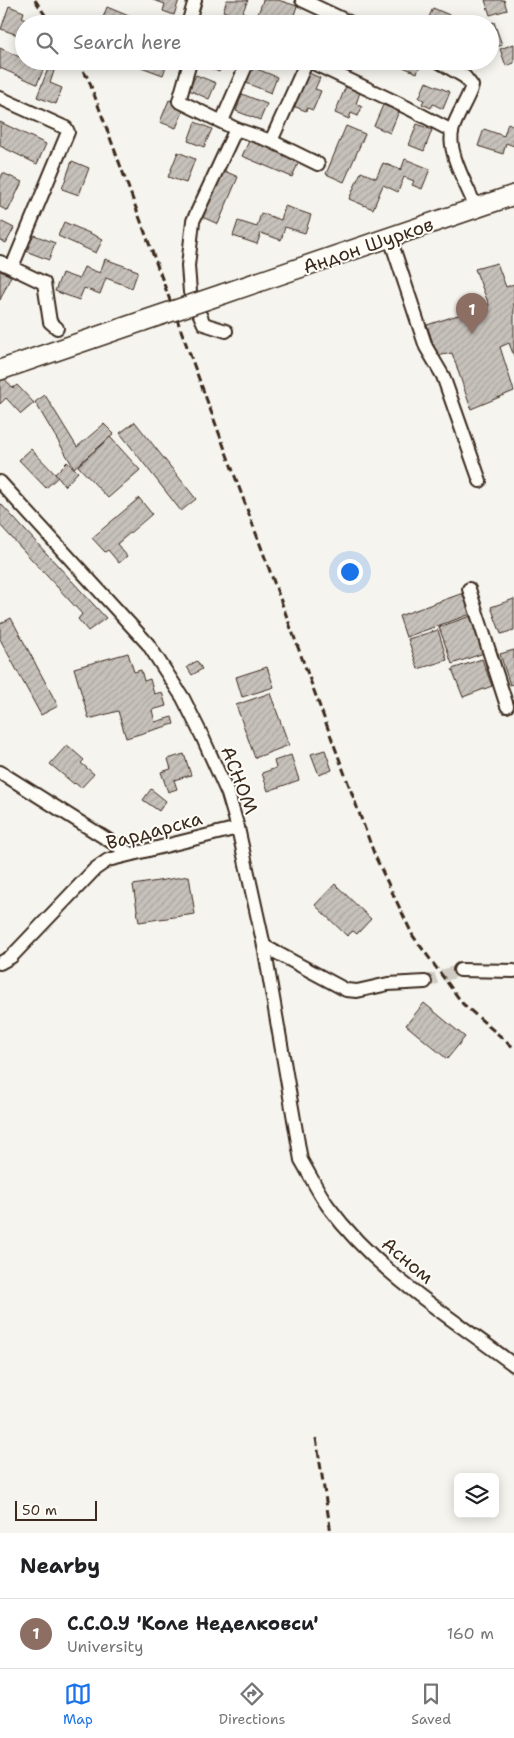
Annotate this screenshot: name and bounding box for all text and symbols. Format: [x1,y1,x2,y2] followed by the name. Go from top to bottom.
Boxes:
[15,15,499,70] search box
[33,29,61,57] icon: search
[73,30,182,55] text: Search here
[300,211,437,280] street label: Андон Шурков
[456,293,488,334] pin: 1
[337,559,363,585] your location
[215,742,264,818] street label: АСНОМ
[103,806,205,855] street label: Вардарска
[376,1231,439,1290] street label: Асном
[454,1473,499,1518] map controls
[454,1473,499,1518] button: layers
[15,1498,98,1521] scale bar
[22,1501,57,1519] text: 50 m
[20,1552,100,1580] text: Nearby
[67,1611,318,1636] text: С.С.О.У 'Коле Неделковси'
[32,1623,40,1644] text: 1
[447,1623,494,1644] text: 160 m
[67,1636,143,1657] text: University
[63,1680,93,1728] tab: Map
[219,1680,285,1728] tab: Directions
[411,1680,451,1728] tab: Saved

